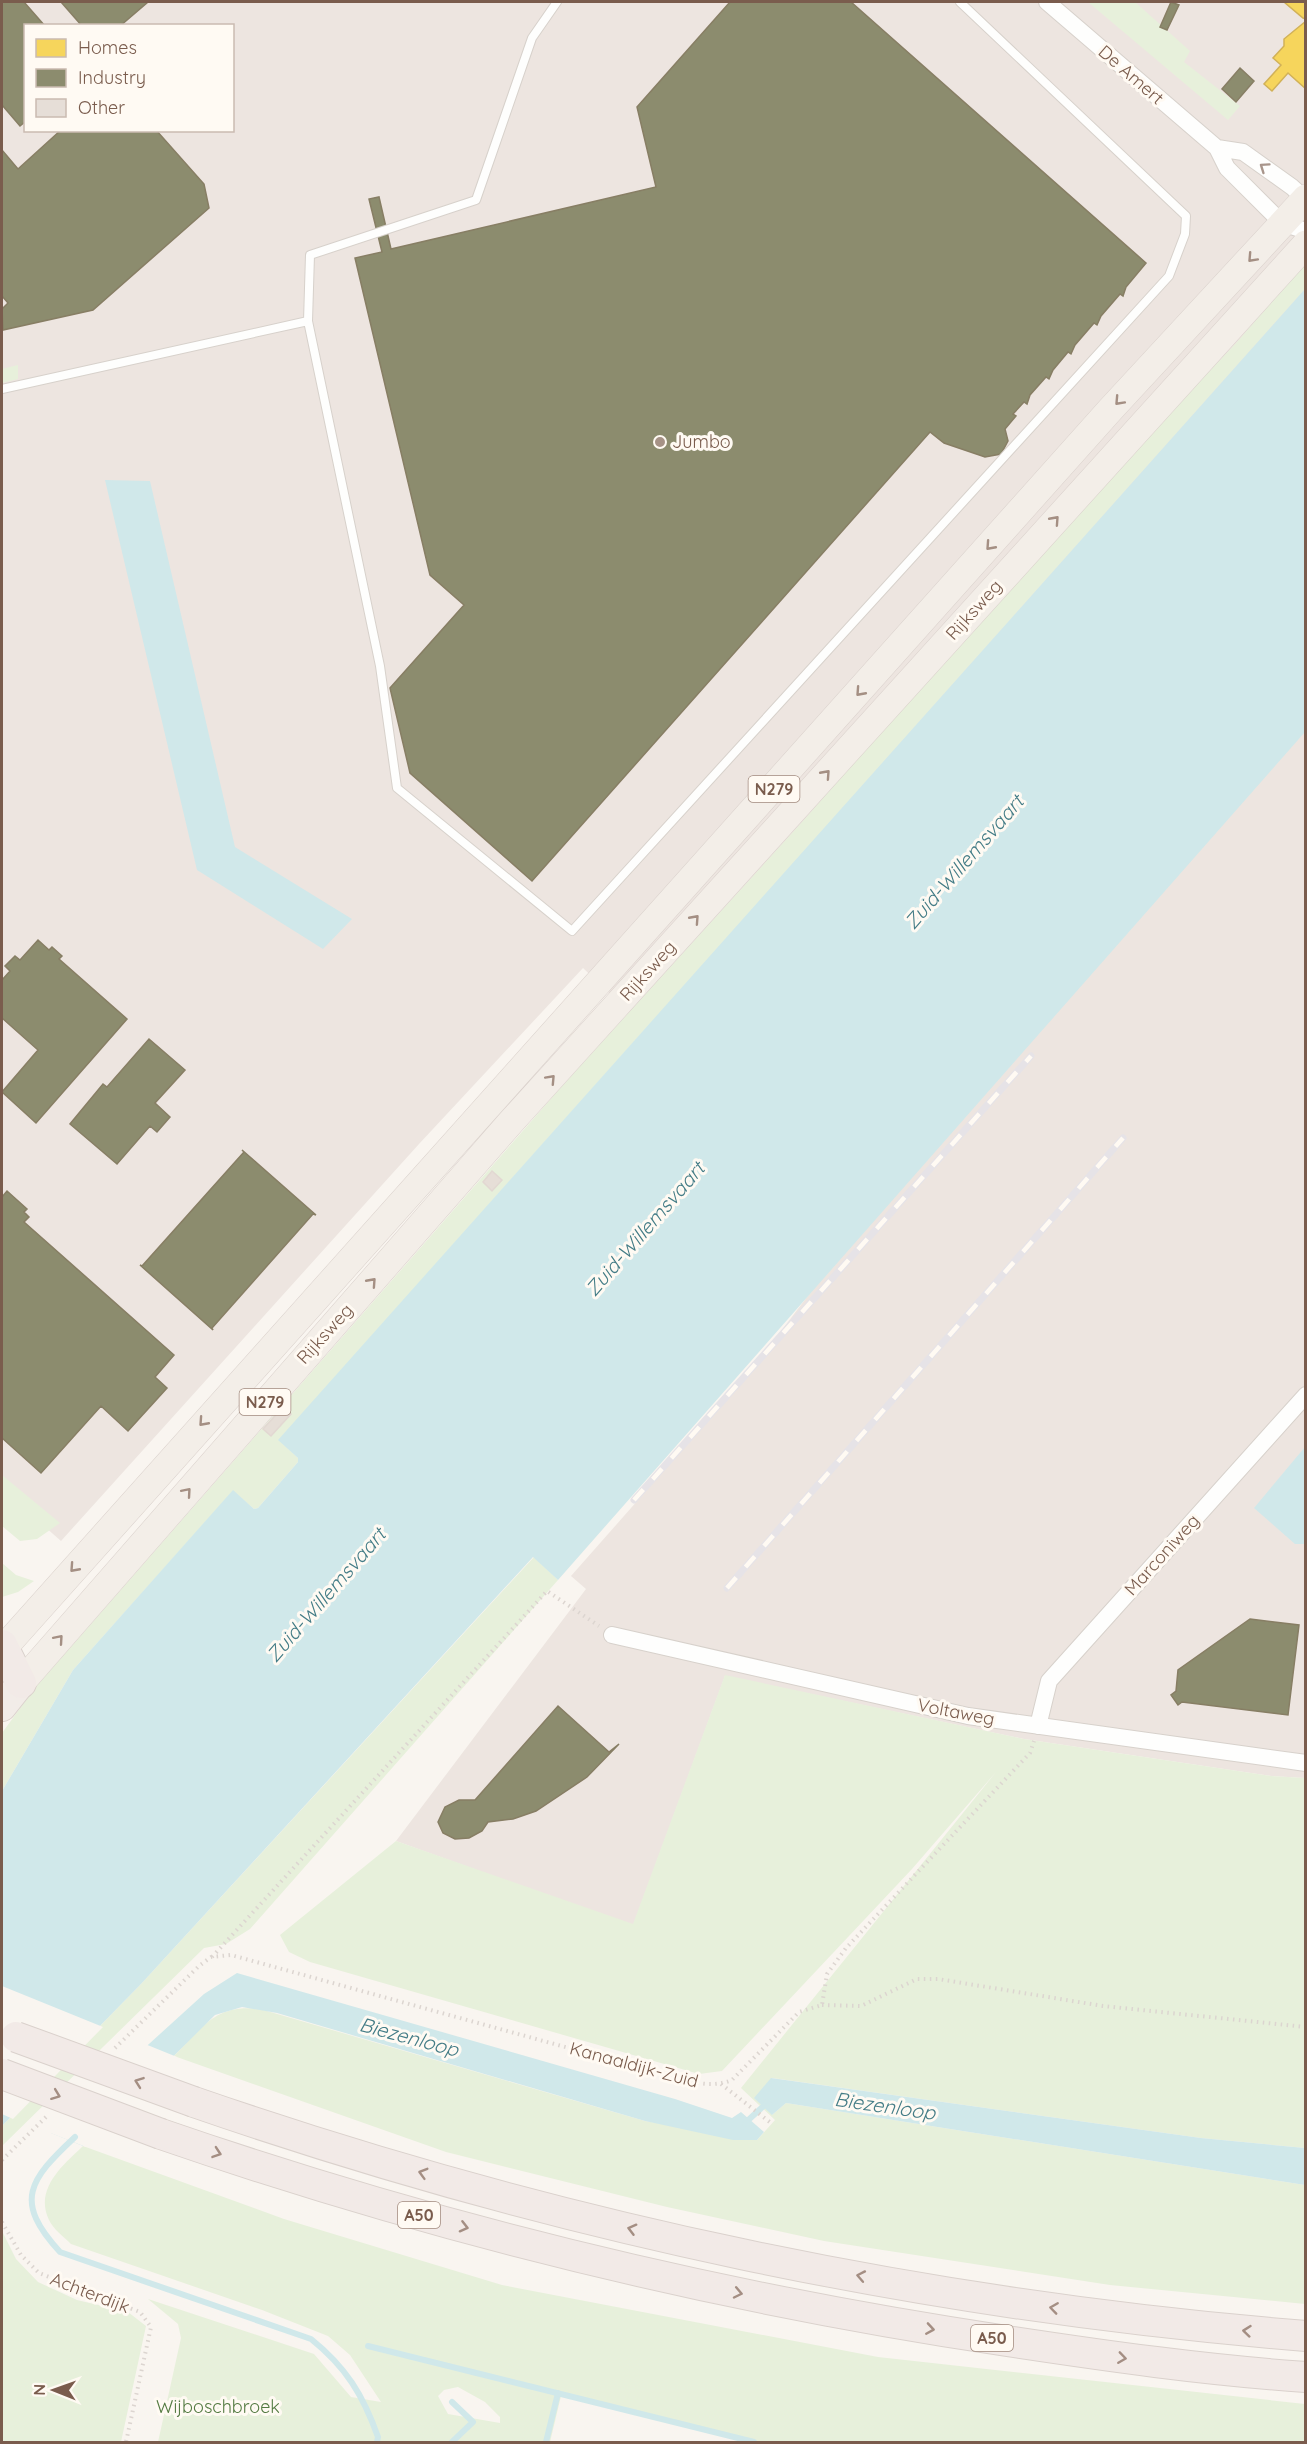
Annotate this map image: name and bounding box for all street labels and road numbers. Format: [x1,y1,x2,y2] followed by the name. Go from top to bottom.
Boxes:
[1094,40,1169,109] street label: De Amert
[940,575,1007,645] street label: Rijksweg
[748,776,800,802] road number: N279
[614,936,681,1006] street label: Rijksweg
[291,1299,358,1369] street label: Rijksweg
[240,1389,290,1415] road number: N279
[1119,1509,1204,1600] street label: Marconiweg
[915,1693,997,1730] street label: Voltaweg
[567,2036,701,2093] street label: Kanaaldijk-Zuid
[398,2202,440,2228] road number: A50
[47,2267,133,2318] street label: Achterdijk
[971,2325,1013,2351] road number: A50

